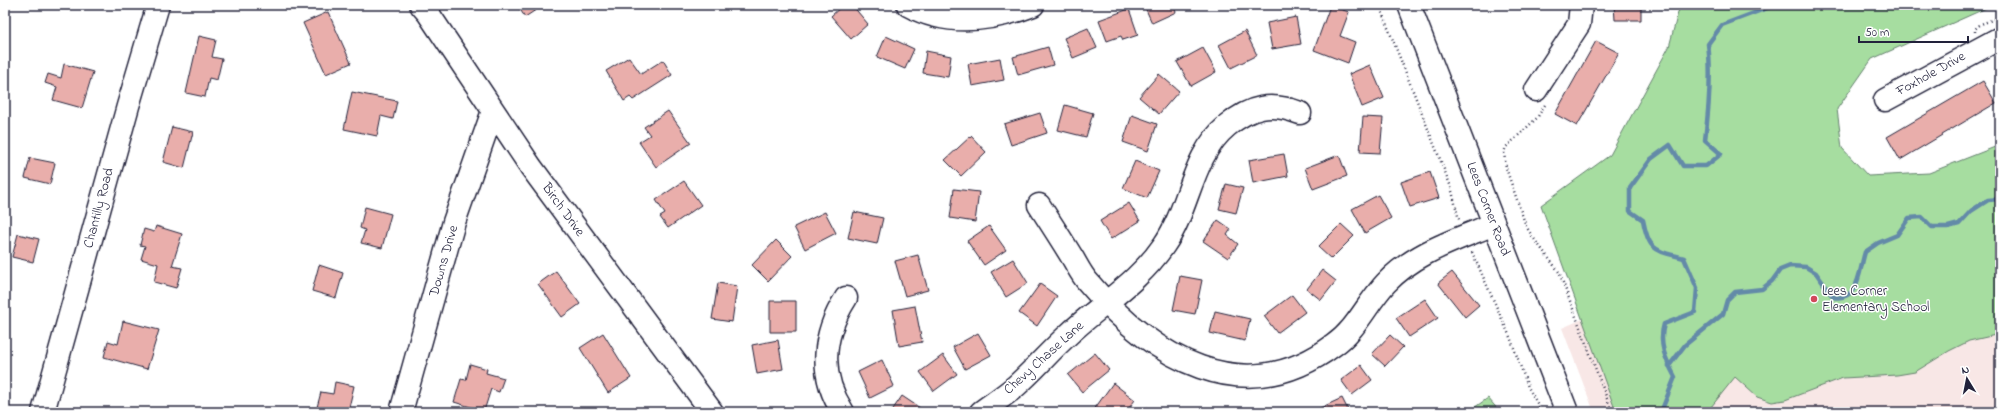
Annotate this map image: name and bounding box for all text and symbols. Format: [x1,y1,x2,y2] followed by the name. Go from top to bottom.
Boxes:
[1859,18,1968,44] scale bar
[1865,24,1889,42] text: 50 m
[1892,46,1970,102] street label: Foxhole Drive
[1460,159,1516,259] street label: Lees Corner Road
[78,165,121,251] street label: Chantilly Road
[536,178,590,242] street label: Birch Drive
[424,222,464,300] street label: Downs Drive
[1822,281,1929,319] place label: Lees Corner Elementary School
[1809,294,1819,304] marker: Lees Corner Elementary School
[999,316,1090,401] street label: Chevy Chase Lane
[1947,359,1987,399] north arrow
[1960,362,1970,379] text: N

